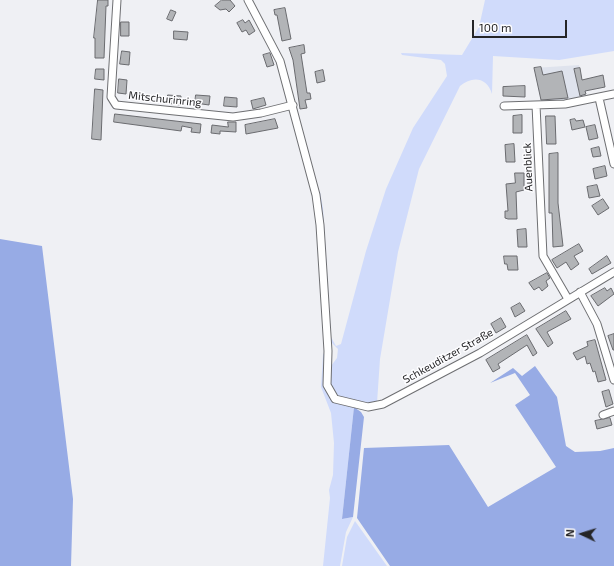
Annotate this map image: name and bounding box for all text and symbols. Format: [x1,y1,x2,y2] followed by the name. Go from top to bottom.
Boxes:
[474,12,569,38] scale bar
[479,20,511,34] text: 100 m
[128,89,202,109] street label: Mitschurinring
[521,142,535,192] street label: Auenblick
[401,326,495,386] street label: Schkeuditzer Straße
[562,514,602,554] north arrow
[563,529,576,538] text: N

